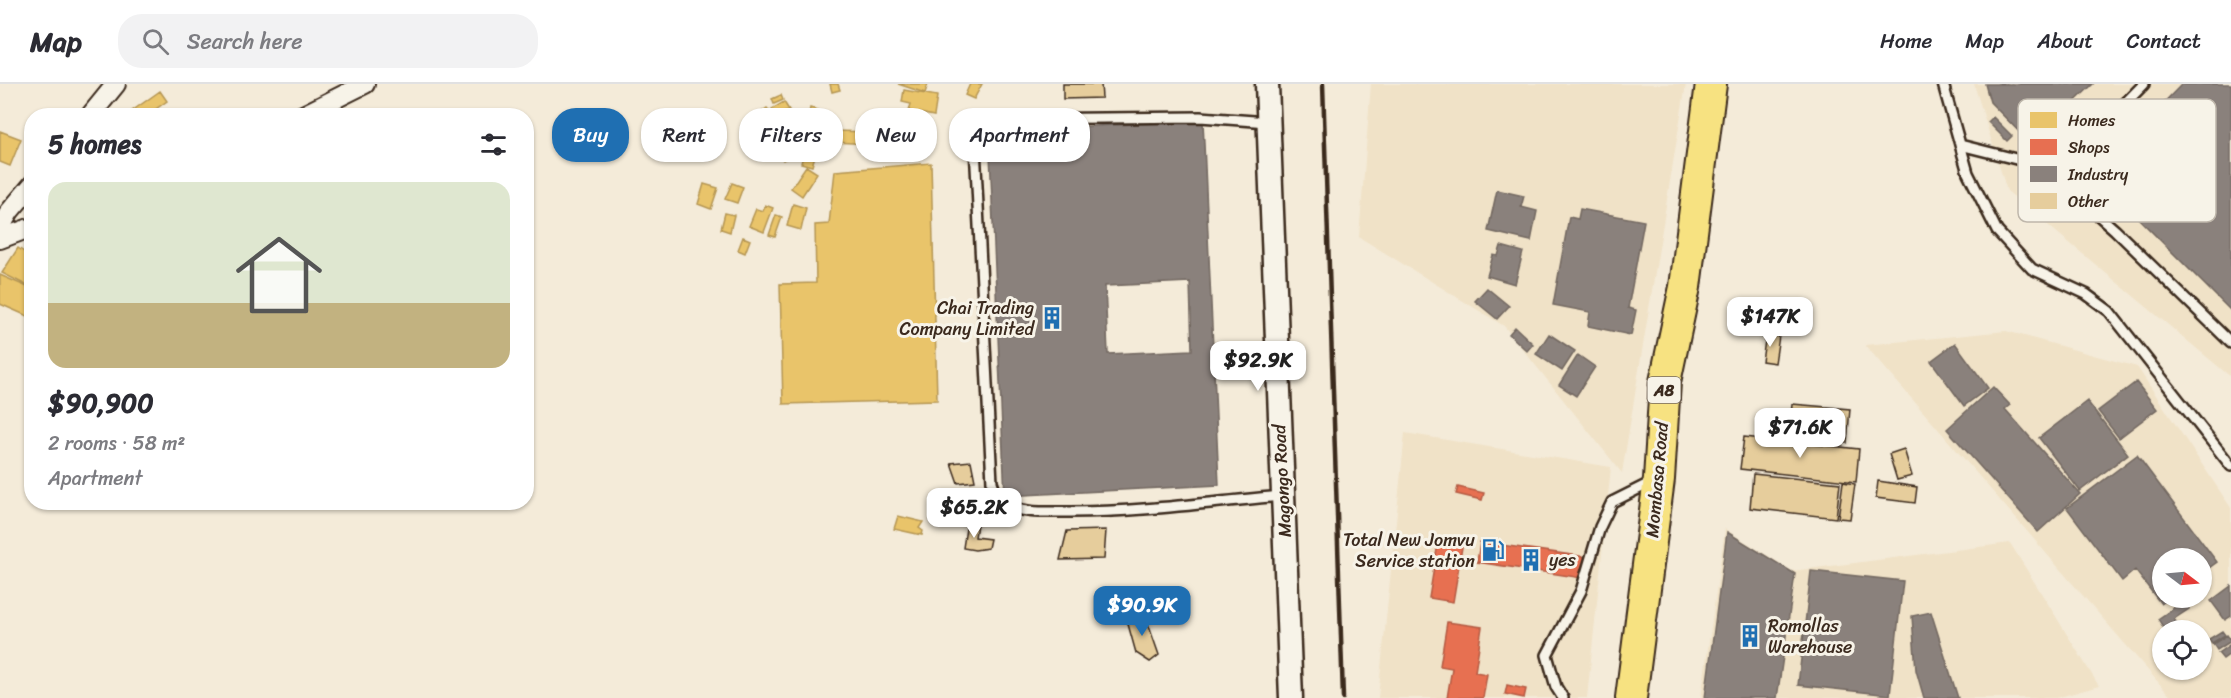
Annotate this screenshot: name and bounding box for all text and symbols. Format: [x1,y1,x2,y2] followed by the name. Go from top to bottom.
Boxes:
[118,14,538,68] search box
[30,17,82,66] text: Map
[187,22,303,61] text: Search here
[1880,22,1932,60] text: Home
[1965,22,2004,60] text: Map
[2037,22,2094,60] text: About
[2127,22,2201,60] text: Contact
[139,25,172,58] icon: search
[2018,99,2216,222] legend
[2068,106,2116,135] text: Homes
[552,108,629,162] chip: Buy
[641,108,727,162] chip: Rent
[739,108,843,162] chip: Filters
[855,108,937,162] chip: New
[949,108,1090,162] chip: Apartment
[48,121,141,167] text: 5 homes
[477,128,510,161] icon: filters
[2068,133,2110,162] text: Shops
[2067,160,2129,189] text: Industry
[2068,187,2110,216] text: Other
[225,221,333,329] icon: home
[899,292,1036,345] place label: Chai Trading Company Limited
[1728,297,1812,348] pin: $147K
[1741,299,1799,334] text: $147K
[1039,305,1065,331] building icon: Chai Trading Company Limited
[1209,341,1307,392] pin: $92.9K
[1224,343,1292,378] text: $92.9K
[1648,377,1680,403] road number: A8
[48,380,154,426] text: $90,900
[1751,408,1849,459] pin: $71.6K
[1768,410,1832,445] text: $71.6K
[1636,419,1678,539] street label: Mombasa Road
[1263,422,1301,538] street label: Magongo Road
[48,426,185,461] text: 2 rooms · 58 m²
[48,461,142,496] text: Apartment
[925,488,1023,539] pin: $65.2K
[941,490,1007,525] text: $65.2K
[1343,524,1475,577] place label: Total New Jomvu Service station
[1480,537,1506,563] fuel station icon: Total New Jomvu Service station
[1549,544,1577,576] place label: yes
[1518,547,1544,573] building icon: yes
[2152,548,2212,608] north arrow
[2152,548,2212,680] map controls
[1093,586,1191,637] pin: $90.9K
[1108,588,1176,623] text: $90.9K
[1768,610,1852,663] place label: Romollas Warehouse
[2152,620,2212,680] button: locate
[1737,623,1763,649] building icon: Romollas Warehouse

